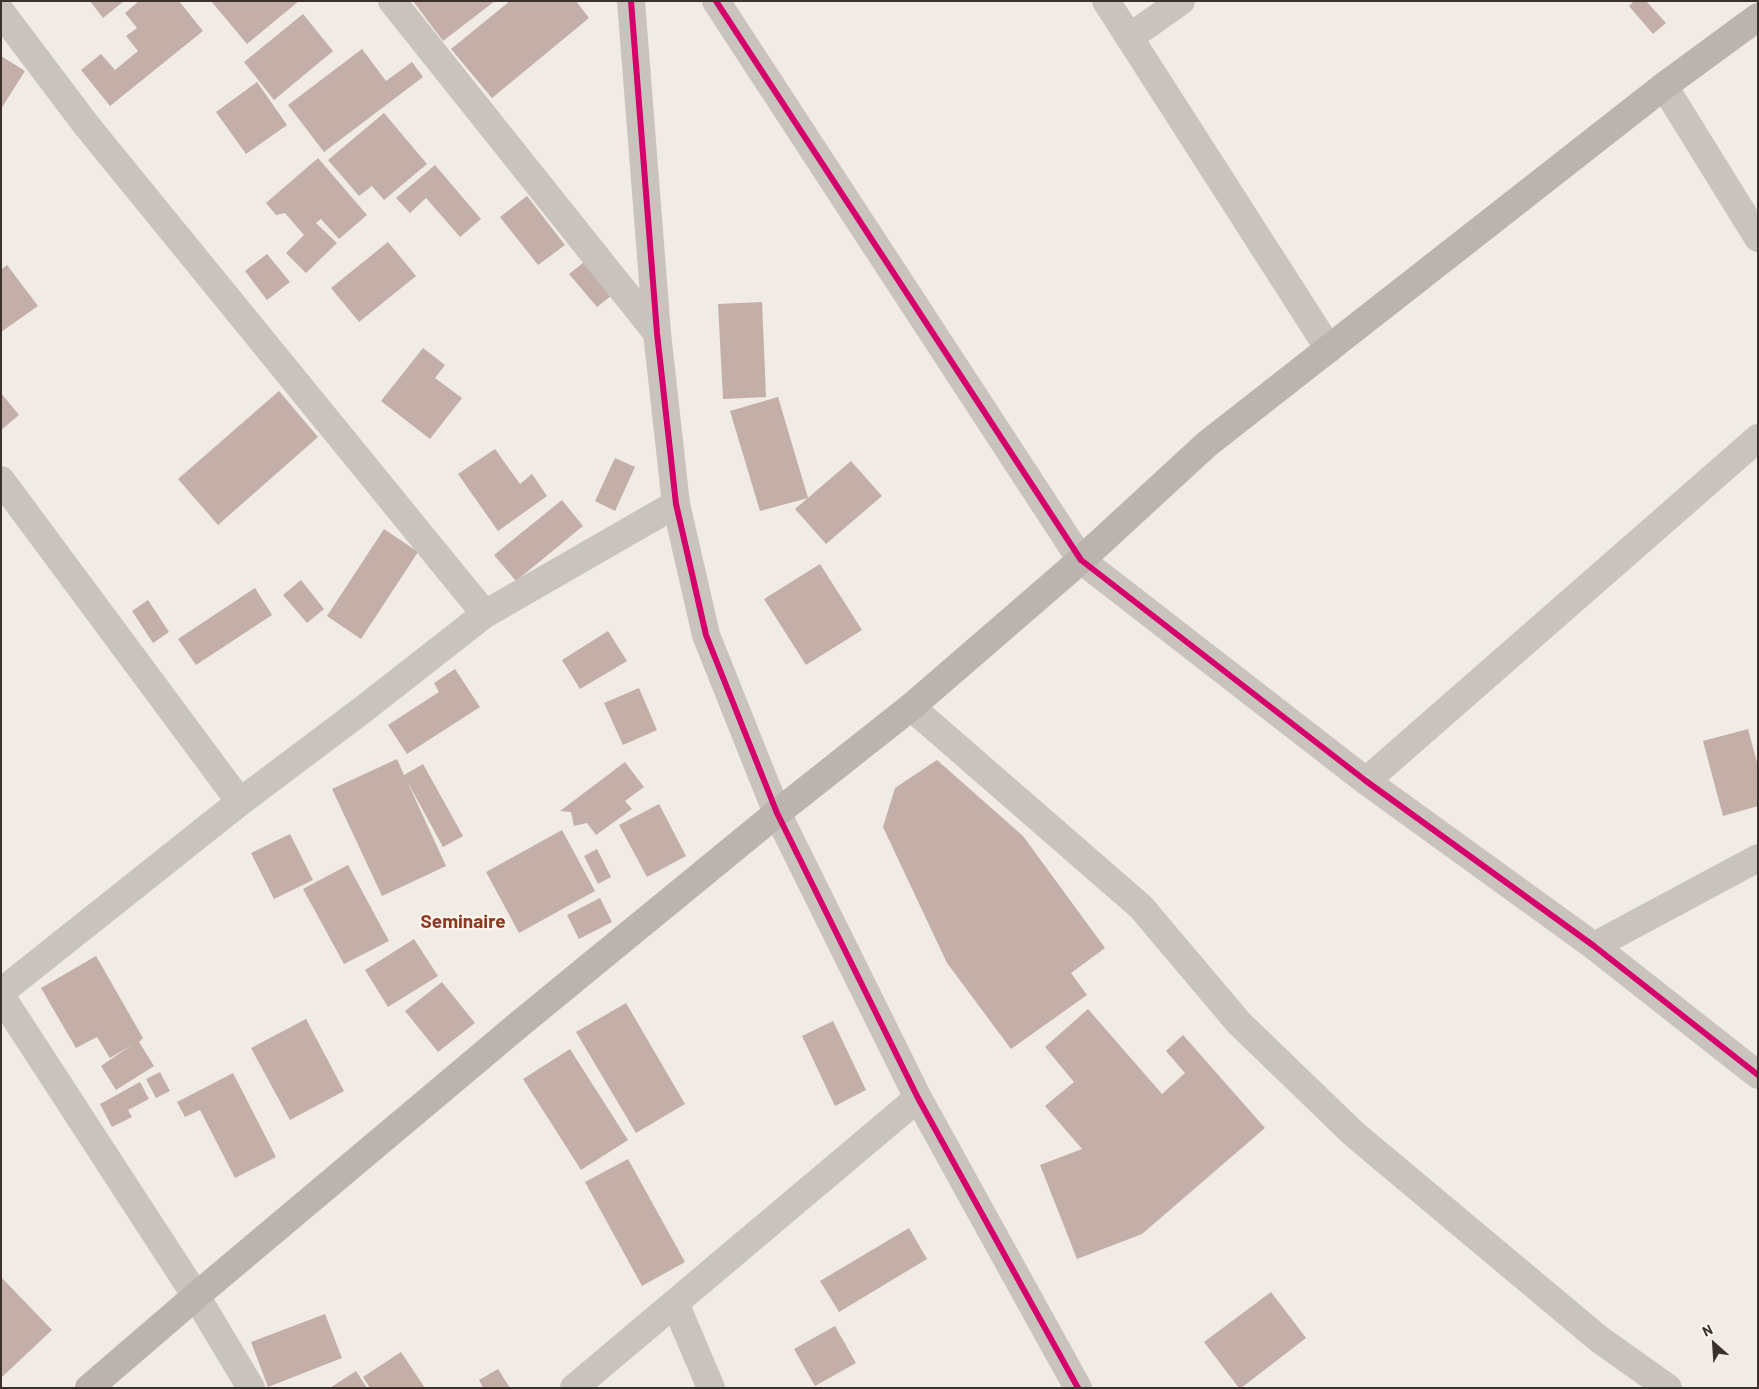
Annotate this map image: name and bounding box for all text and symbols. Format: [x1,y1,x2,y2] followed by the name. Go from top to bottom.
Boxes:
[420,911,506,933] district label: Seminaire
[1689,1319,1739,1369] north arrow
[1699,1320,1715,1340] text: N

